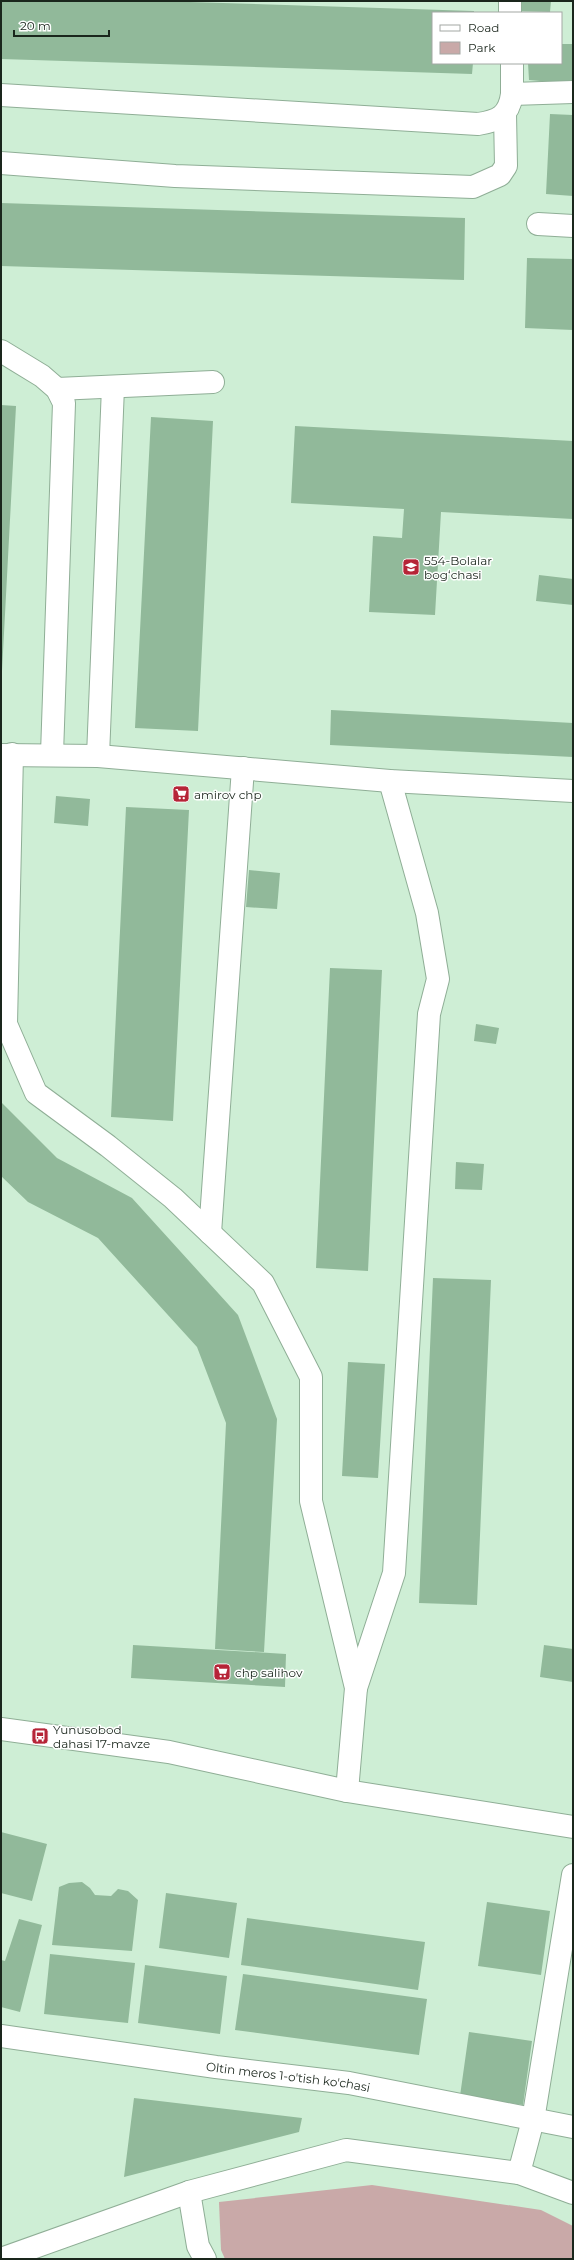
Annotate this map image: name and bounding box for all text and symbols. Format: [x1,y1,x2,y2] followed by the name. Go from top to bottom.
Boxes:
[14,12,109,38] scale bar
[432,12,562,64] legend
[20,18,51,33] text: 20 m
[468,20,499,35] text: Road
[468,40,496,55] text: Park
[424,553,492,582] place label: 554-Bolalar bogʻchasi
[401,557,421,577] school or university icon: 554-Bolalar bogʻchasi
[171,784,191,804] supermarket icon: amirov chp
[194,787,262,802] place label: amirov chp
[212,1662,232,1682] supermarket icon: chp salihov
[235,1665,303,1680] place label: chp salihov
[53,1722,150,1751] place label: Yunusobod dahasi 17-mavze
[30,1726,50,1746] bus stop icon: Yunusobod dahasi 17-mavze
[205,2058,372,2095] street label: Oltin meros 1-o'tish ko'chasi

